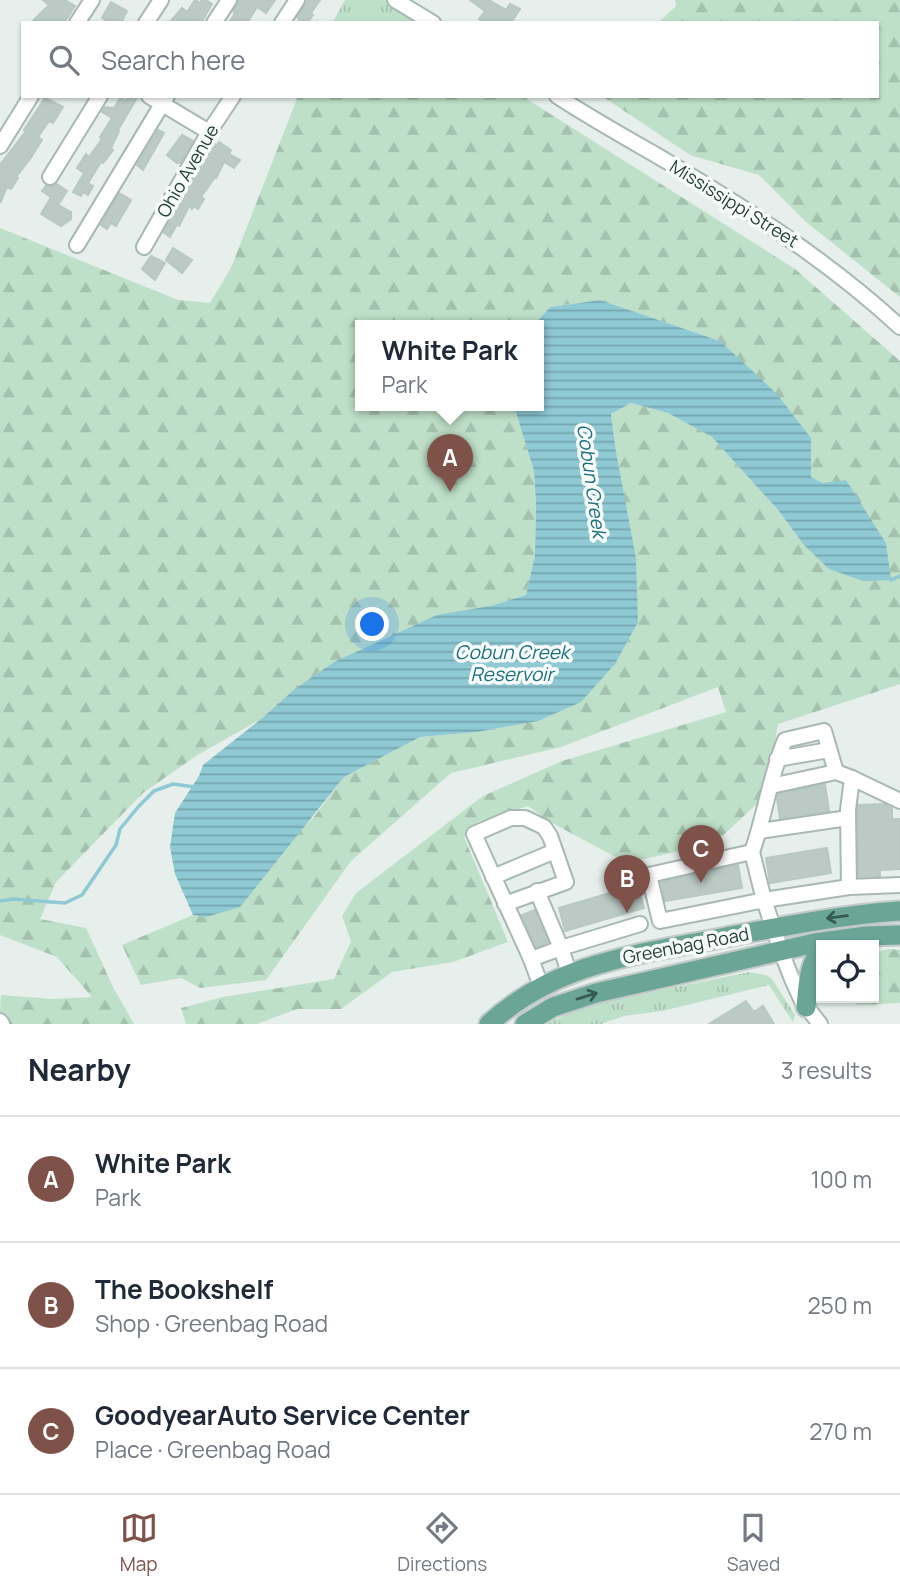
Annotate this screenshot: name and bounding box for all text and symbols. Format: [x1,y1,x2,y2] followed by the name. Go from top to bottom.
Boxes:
[21,21,879,98] search box
[45,41,83,79] icon: search
[101,42,246,78] text: Search here
[151,120,223,221] street label: Ohio Avenue
[666,154,803,252] street label: Mississippi Street
[355,320,544,411] popup
[382,332,517,368] text: White Park
[382,368,427,400] text: Park
[571,423,613,542] water label: Cobun Creek
[427,434,473,492] pin: A
[355,607,389,641] your location
[455,639,572,687] water label: Cobun Creek Reservoir
[678,825,724,883] pin: C
[604,855,650,913] pin: B
[826,911,848,924] one-way arrow
[621,921,751,969] street label: Greenbag Road
[816,940,879,1003] map controls
[816,940,879,1003] button: locate
[576,988,598,1001] one-way arrow
[28,1049,131,1090] text: Nearby
[781,1054,872,1086] text: 3 results
[95,1145,231,1181] text: White Park
[43,1163,59,1195] text: A
[811,1163,872,1195] text: 100 m
[95,1181,141,1213] text: Park
[95,1271,273,1307] text: The Bookshelf
[44,1289,58,1321] text: B
[807,1289,872,1321] text: 250 m
[95,1307,328,1339] text: Shop · Greenbag Road
[95,1397,470,1433] text: GoodyearAuto Service Center
[43,1415,60,1447] text: C
[809,1415,872,1447] text: 270 m
[95,1433,331,1465] text: Place · Greenbag Road
[120,1509,158,1577] tab: Map
[397,1509,487,1577] tab: Directions
[727,1509,780,1577] tab: Saved

